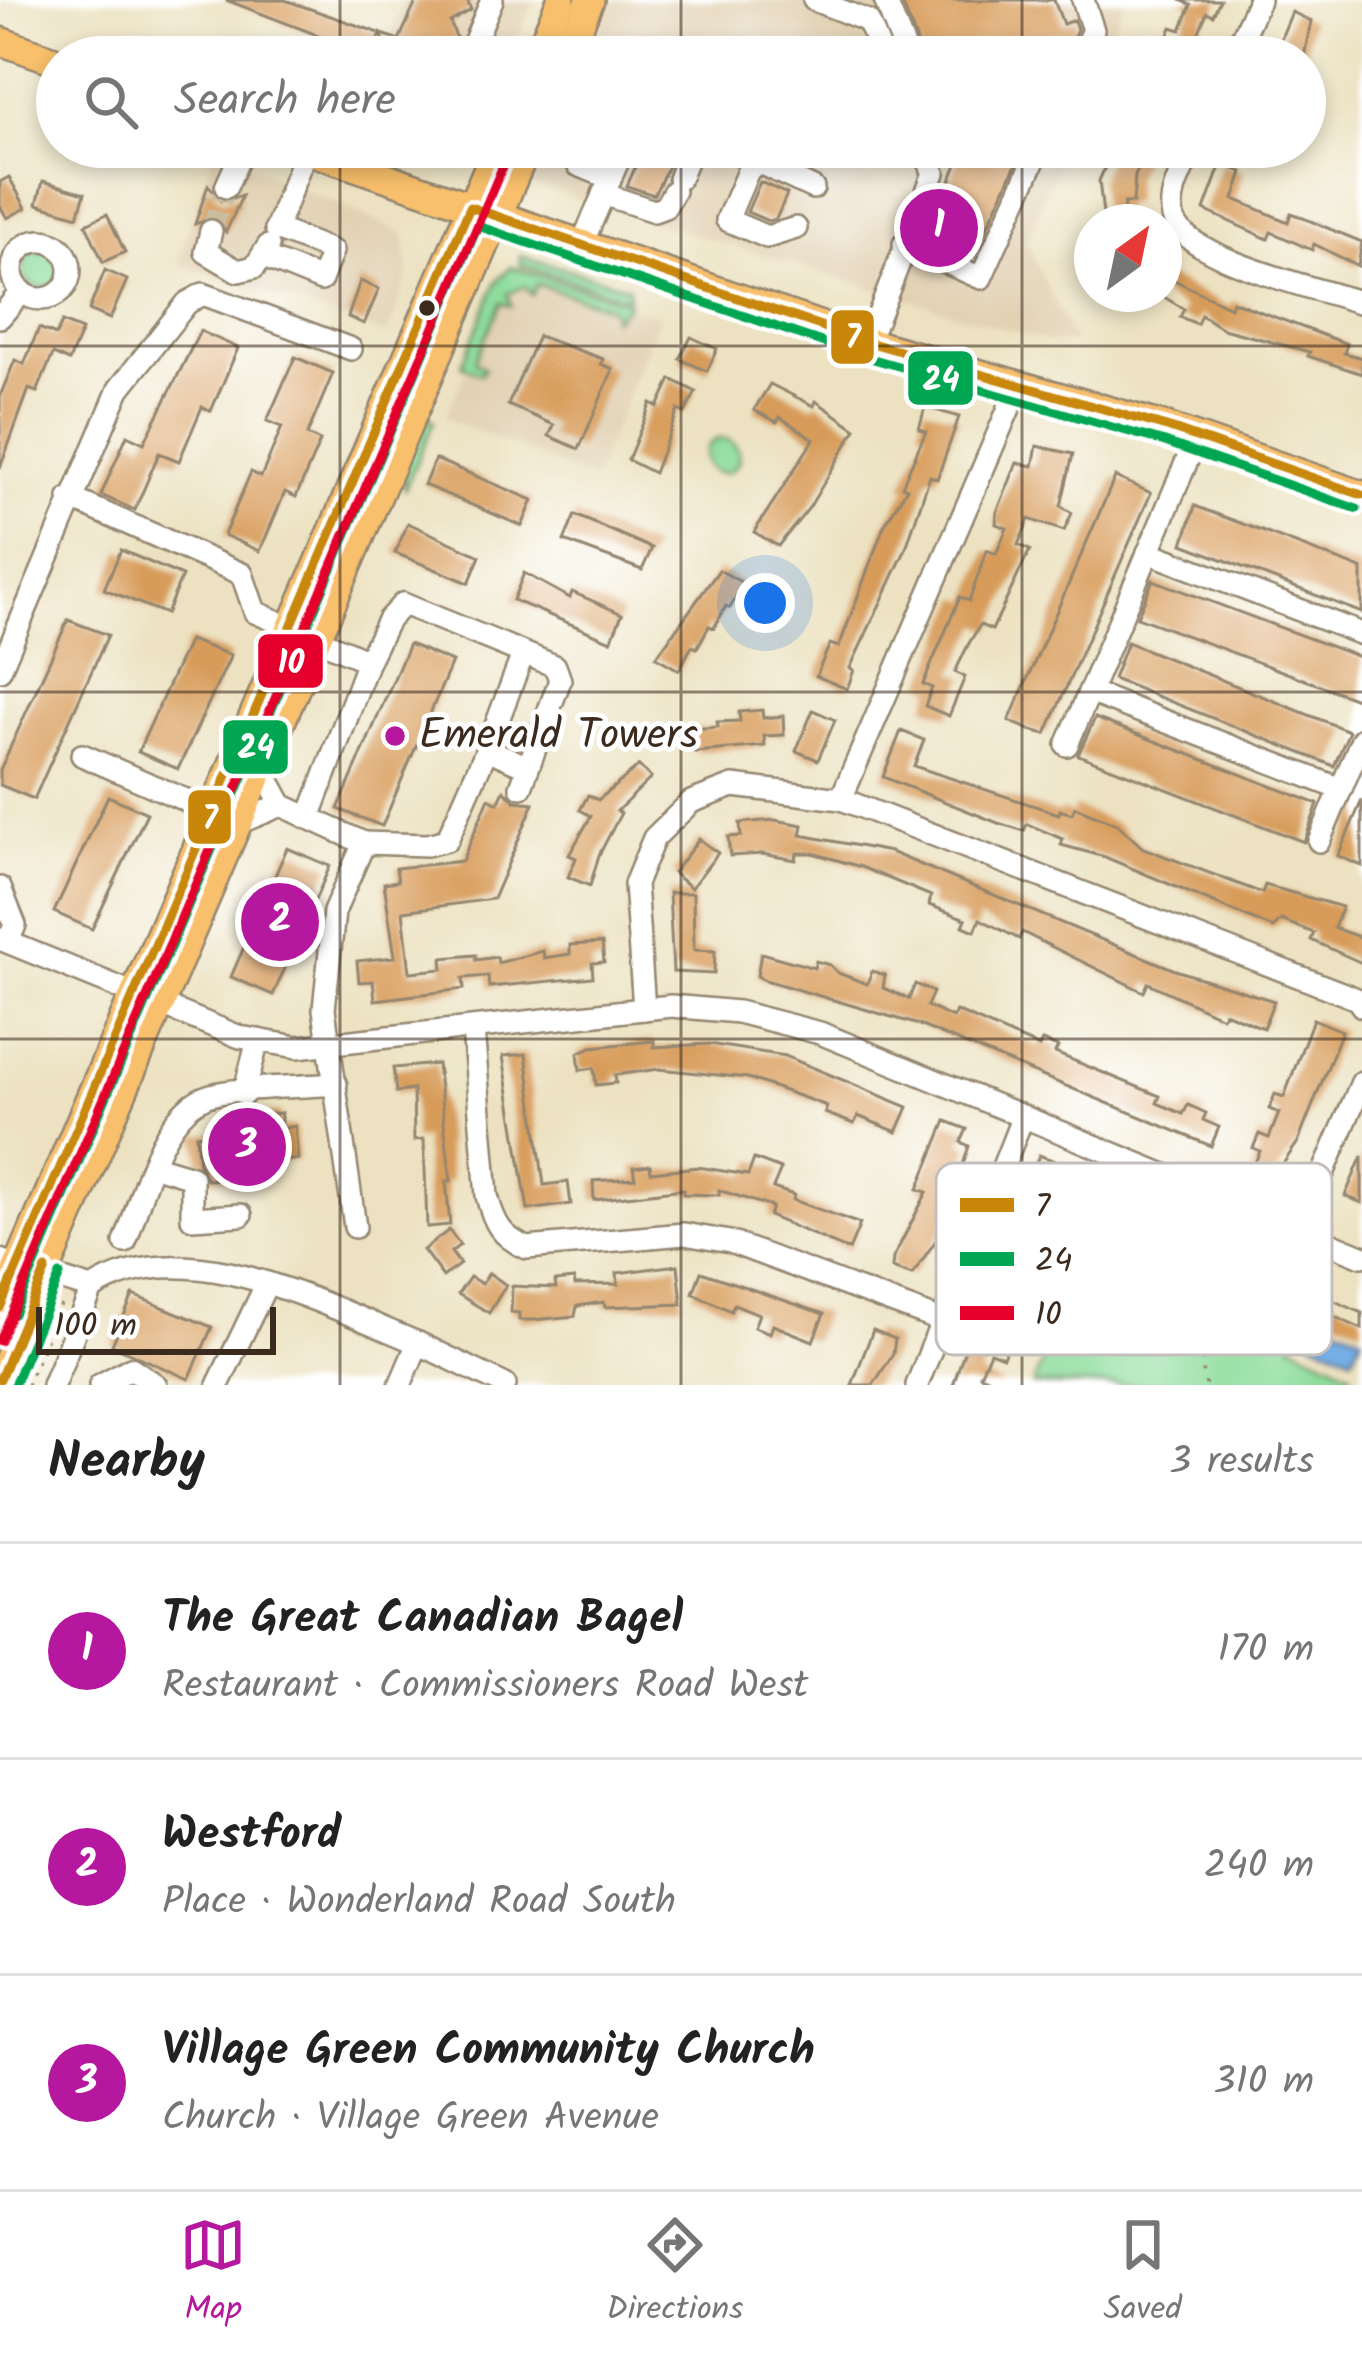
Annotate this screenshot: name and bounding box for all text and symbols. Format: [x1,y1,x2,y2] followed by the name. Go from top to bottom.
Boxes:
[36,36,1326,168] search box
[174,66,396,138] text: Search here
[78,69,144,135] icon: search
[900,183,978,273] pin: 1
[1074,204,1182,312] north arrow
[416,297,438,319] unlabelled marker
[829,308,876,366] line badge: 7
[845,313,862,366] text: 7
[906,349,975,407] line badge: 24
[922,355,960,408] text: 24
[735,573,795,633] your location
[256,632,325,690] line badge: 10
[278,638,306,691] text: 10
[419,703,698,770] place label: Emerald Towers
[221,718,290,776] line badge: 24
[237,723,275,776] text: 24
[382,723,408,749] marker: Emerald Towers
[186,788,233,846] line badge: 7
[202,794,219,847] text: 7
[241,877,319,967] pin: 2
[208,1102,286,1192] pin: 3
[936,1163,1332,1355] legend
[1035,1182,1052,1235] text: 7
[1035,1236,1072,1289] text: 24
[1035,1290,1062,1343] text: 10
[36,1301,276,1354] scale bar
[54,1301,137,1354] text: 100 m
[48,1423,205,1504] text: Nearby
[1169,1432,1314,1494] text: 3 results
[162,1584,683,1656] text: The Great Canadian Bagel
[81,1620,93,1682] text: 1
[1218,1620,1314,1682] text: 170 m
[162,1656,808,1718] text: Restaurant · Commissioners Road West
[162,1800,341,1872] text: Westford
[76,1836,98,1898] text: 2
[1204,1836,1314,1898] text: 240 m
[162,1872,676,1934] text: Place · Wonderland Road South
[162,2016,815,2088] text: Village Green Community Church
[76,2052,98,2114] text: 3
[1213,2052,1314,2114] text: 310 m
[162,2088,659,2150] text: Church · Village Green Avenue
[180,2212,246,2337] tab: Map
[606,2212,743,2337] tab: Directions
[1104,2212,1182,2337] tab: Saved

